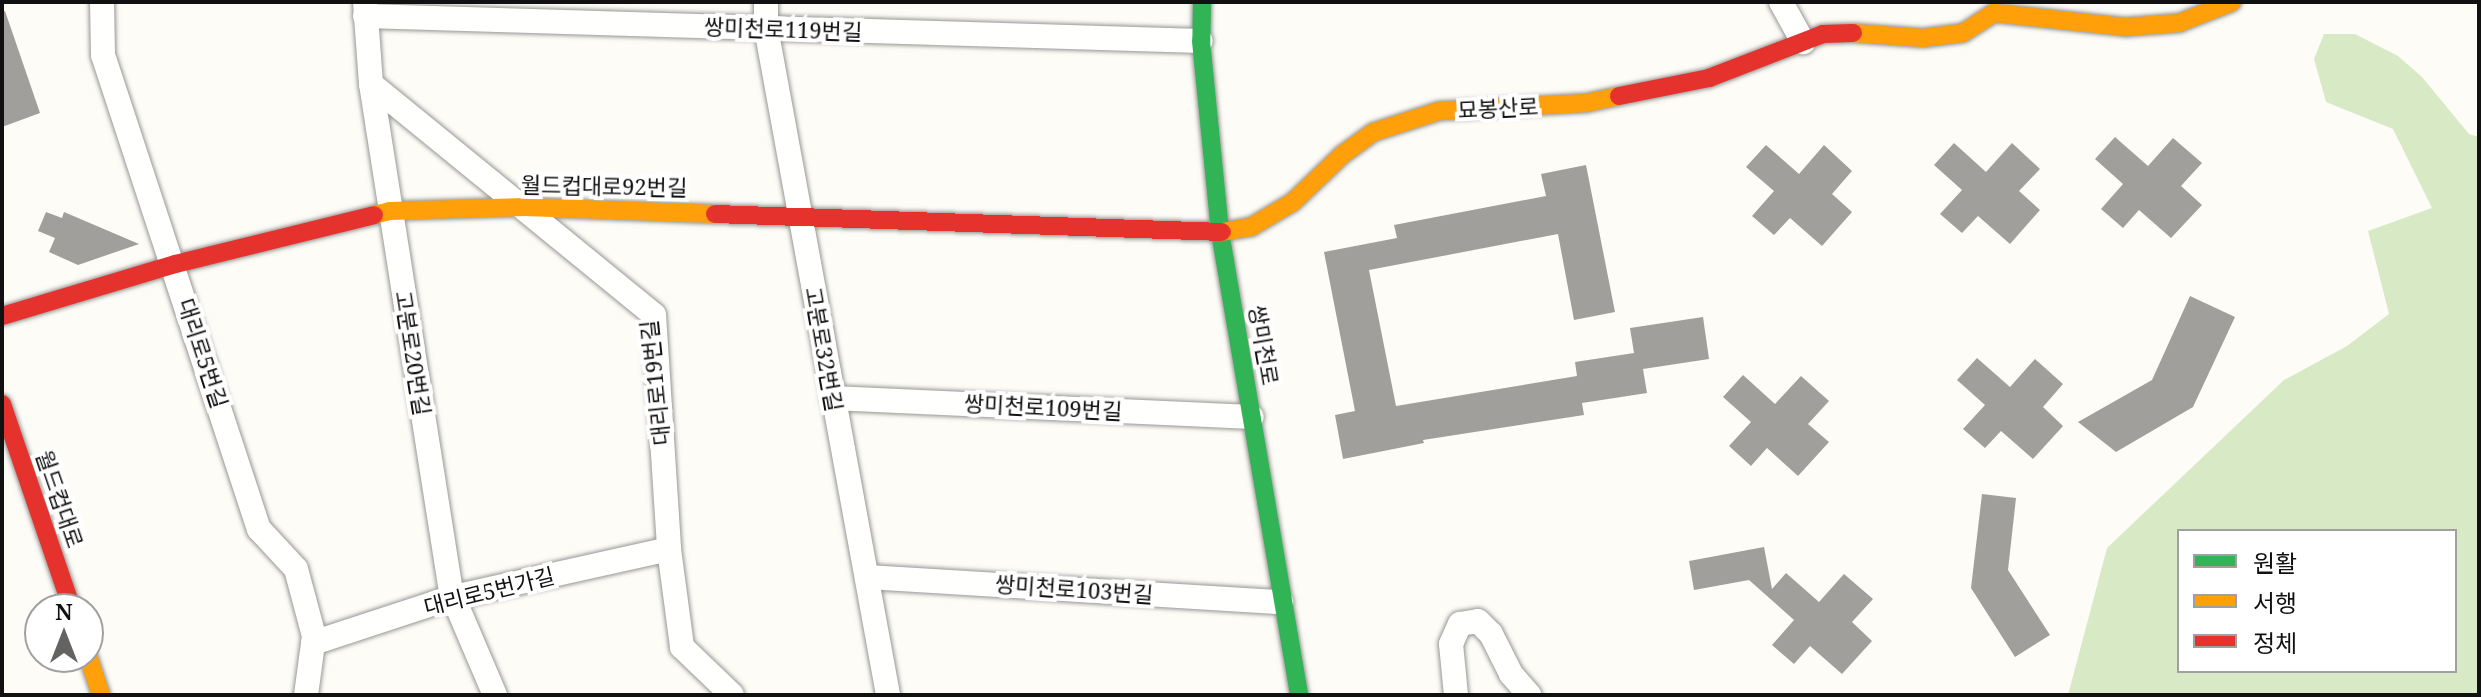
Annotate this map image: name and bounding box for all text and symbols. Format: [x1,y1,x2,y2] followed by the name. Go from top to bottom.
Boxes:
[703,13,863,45] street label: 쌍미천로119번길
[1457,93,1539,123] street label: 묘봉산로
[521,171,687,201] street label: 월드컵대로92번길
[800,285,848,413] street label: 고분로32번길
[390,289,436,417] street label: 고분로20번길
[173,295,233,411] street label: 대리로5번길
[1244,303,1284,387] street label: 쌍미천로
[635,319,675,447] street label: 대리로19번길
[963,390,1123,424] street label: 쌍미천로109번길
[31,447,89,551] street label: 월드컵대로
[2177,529,2457,673] legend
[2253,546,2297,579] text: 원활
[421,562,557,620] street label: 대리로5번가길
[994,570,1154,608] street label: 쌍미천로103번길
[2253,586,2297,619] text: 서행
[24,593,104,673] north arrow
[55,596,73,626] text: N
[2253,626,2297,659] text: 정체

